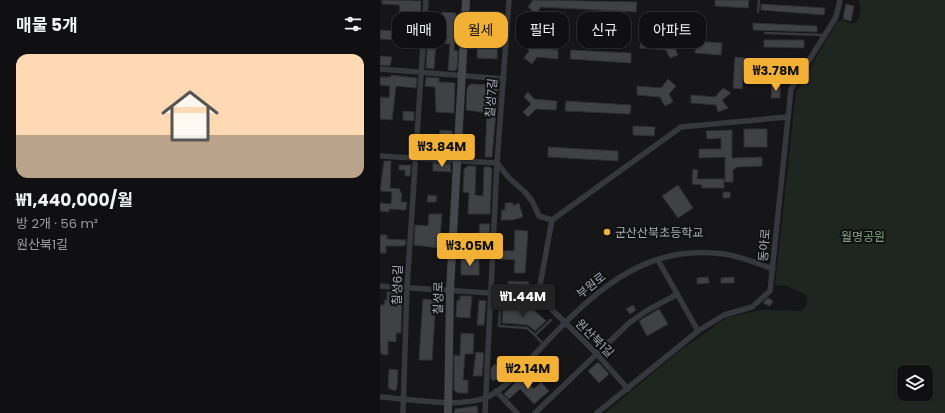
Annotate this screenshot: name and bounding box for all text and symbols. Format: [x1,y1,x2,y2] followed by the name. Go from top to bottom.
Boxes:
[392,12,446,48] chip: 매매
[454,12,508,48] chip: 월세
[516,12,569,48] chip: 필터
[577,12,631,48] chip: 신규
[639,12,706,48] chip: 아파트
[16,13,78,37] text: 매물 5개
[342,13,364,35] icon: filters
[743,58,809,92] pin: ₩3.78M
[753,61,799,80] text: ₩3.78M
[481,78,501,118] street label: 칠성7길
[154,80,226,152] icon: home
[409,134,475,168] pin: ₩3.84M
[418,137,466,156] text: ₩3.84M
[16,188,133,212] text: ₩1,440,000/월
[16,214,98,233] text: 방 2개 · 56 m²
[615,224,703,241] place label: 군산산북초등학교
[602,227,612,237] marker: 군산산북초등학교
[754,228,774,262] street label: 동아로
[841,228,885,245] park label: 월명공원
[437,233,503,267] pin: ₩3.05M
[16,235,68,254] text: 원산북1길
[446,236,494,255] text: ₩3.05M
[388,264,406,306] street label: 칠성6길
[573,268,609,302] street label: 부원로
[429,281,447,315] street label: 칠성로
[490,284,556,318] pin: ₩1.44M
[500,287,546,306] text: ₩1.44M
[572,315,618,361] street label: 원산북1길
[495,356,561,390] pin: ₩2.14M
[506,359,550,378] text: ₩2.14M
[897,365,933,401] map controls
[897,365,933,401] button: layers

